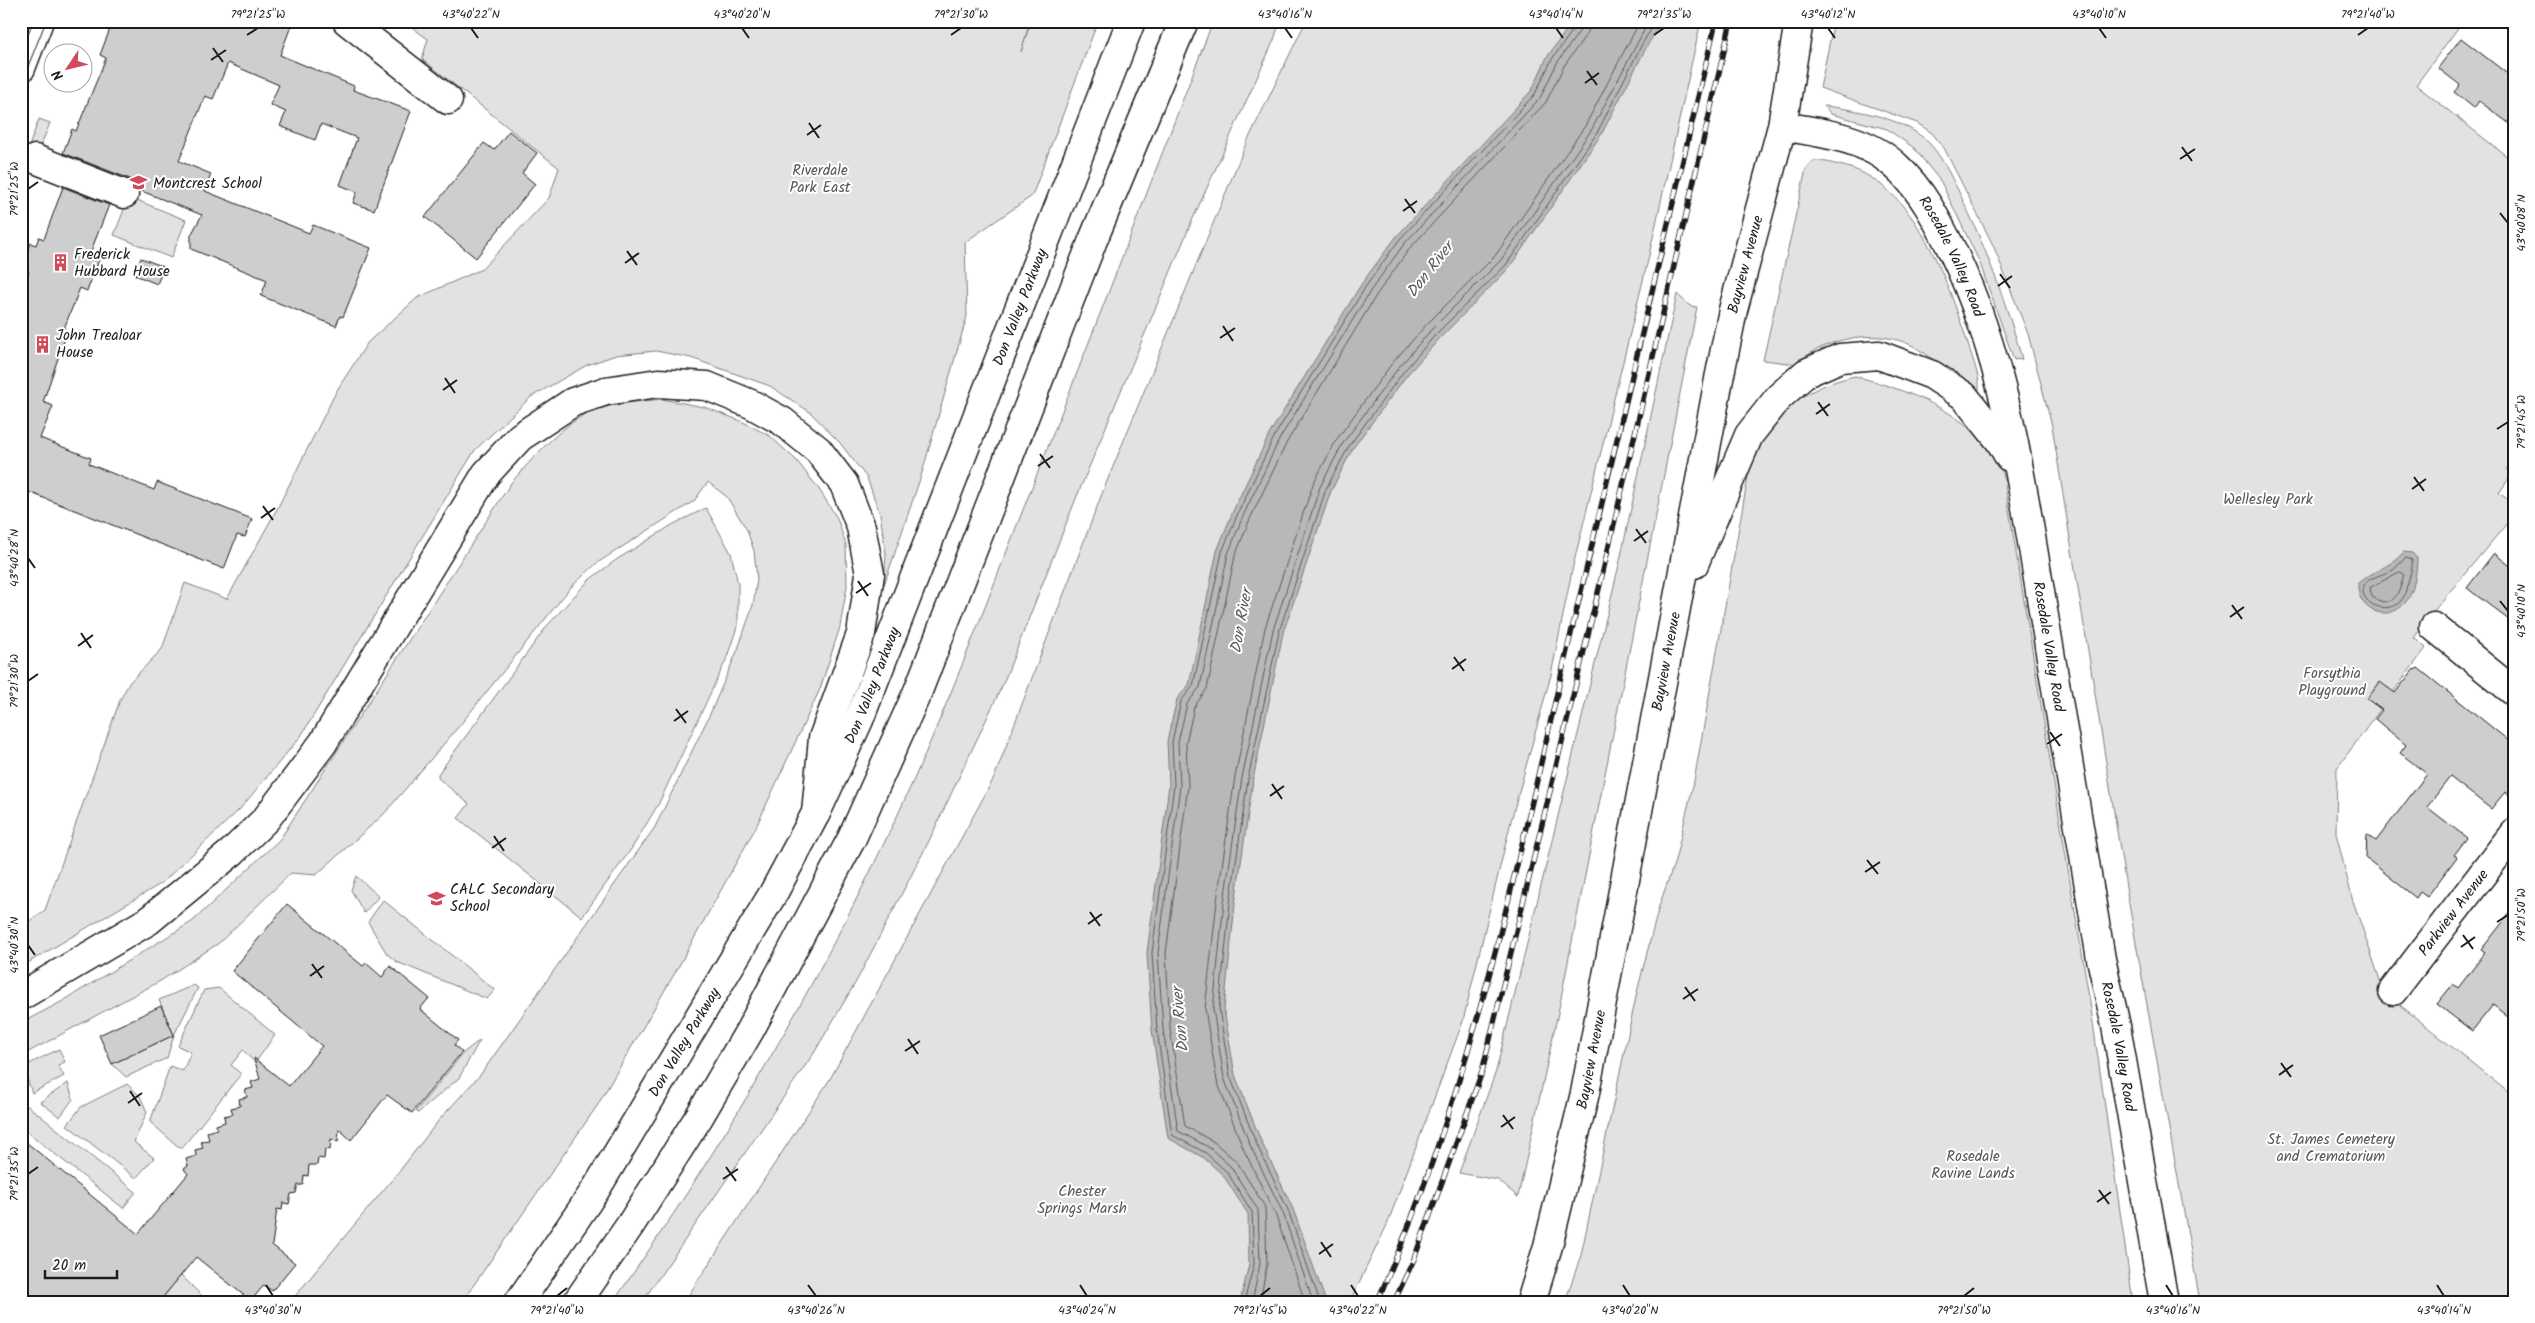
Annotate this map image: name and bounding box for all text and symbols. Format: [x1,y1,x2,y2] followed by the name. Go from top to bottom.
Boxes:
[231,5,285,24] text: 79°21'25"W
[442,5,500,24] text: 43°40'22"N
[714,5,770,24] text: 43°40'20"N
[934,5,988,24] text: 79°21'30"W
[1258,5,1312,24] text: 43°40'16"N
[1529,5,1583,24] text: 43°40'14"N
[1637,5,1691,24] text: 79°21'35"W
[1801,5,1855,24] text: 43°40'12"N
[2072,5,2126,24] text: 43°40'10"N
[2341,5,2395,24] text: 79°21'40"W
[42,42,92,92] north arrow
[47,65,70,85] text: N
[789,159,851,200] park label: Riverdale Park East
[5,162,24,216] text: 79°21'25"W
[153,172,262,196] place label: Montcrest School
[129,173,149,193] school or university icon: Montcrest School
[1912,191,1990,321] street label: Rosedale Valley Road
[2512,194,2531,252] text: 43°40'08"N
[1722,213,1771,316] street label: Bayview Avenue
[1400,234,1462,303] water label: Don River
[74,243,170,284] place label: Frederick Hubbard House
[987,244,1055,370] street label: Don Valley Parkway
[50,253,70,273] building icon: Frederick Hubbard House
[56,324,142,365] place label: John Trealoar House
[32,334,52,354] building icon: John Trealoar House
[2512,395,2531,449] text: 79°21'45"W
[2223,488,2314,512] park label: Wellesley Park
[5,529,24,587] text: 43°40'28"N
[2026,580,2071,714] street label: Rosedale Valley Road
[1224,583,1260,655] water label: Don River
[2512,584,2531,638] text: 43°40'10"N
[1646,610,1688,713] street label: Bayview Avenue
[839,623,907,748] street label: Don Valley Parkway
[5,654,24,708] text: 79°21'30"W
[2298,662,2366,703] park label: Forsythia Playground
[2413,864,2495,962] street label: Parkview Avenue
[450,878,555,919] place label: CALC Secondary School
[426,888,446,908] school or university icon: CALC Secondary School
[2512,888,2531,942] text: 79°21'50"W
[5,917,24,973] text: 43°40'30"N
[2093,979,2142,1114] street label: Rosedale Valley Road
[643,982,728,1102] street label: Don Valley Parkway
[1165,983,1196,1053] water label: Don River
[1570,1008,1613,1112] street label: Bayview Avenue
[2267,1128,2396,1169] park label: St. James Cemetery and Crematorium
[1931,1145,2015,1186] park label: Rosedale Ravine Lands
[5,1147,24,1201] text: 79°21'35"W
[1037,1180,1127,1221] park label: Chester Springs Marsh
[45,1248,118,1280] scale bar
[52,1254,86,1278] text: 20 m
[245,1301,301,1320] text: 43°40'30"N
[530,1301,584,1320] text: 79°21'40"W
[787,1301,845,1320] text: 43°40'26"N
[1058,1301,1116,1320] text: 43°40'24"N
[1233,1301,1287,1320] text: 79°21'45"W
[1329,1301,1387,1320] text: 43°40'22"N
[1602,1301,1658,1320] text: 43°40'20"N
[1937,1301,1991,1320] text: 79°21'50"W
[2146,1301,2200,1320] text: 43°40'16"N
[2417,1301,2471,1320] text: 43°40'14"N

